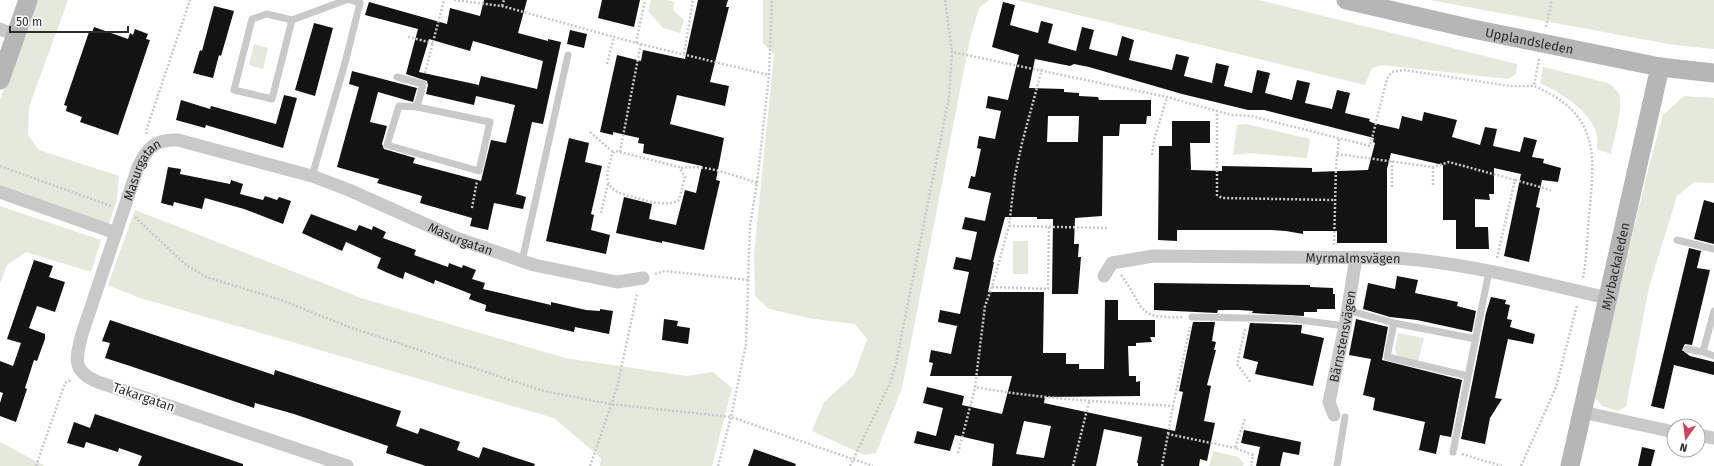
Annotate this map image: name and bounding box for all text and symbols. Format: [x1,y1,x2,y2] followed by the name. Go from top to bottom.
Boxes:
[10,8,128,34] scale bar
[16,15,42,29] text: 50 m
[1484,24,1575,57] street label: Upplandsleden
[120,135,163,202] street label: Masurgatan
[426,219,495,258] street label: Masurgatan
[1598,221,1632,311] street label: Myrbackaleden
[1306,250,1401,266] street label: Myrmalmsvägen
[1326,289,1358,384] street label: Bärnstensvägen
[111,379,177,415] street label: Takargatan
[1666,418,1706,458] north arrow
[1679,440,1689,454] text: N

